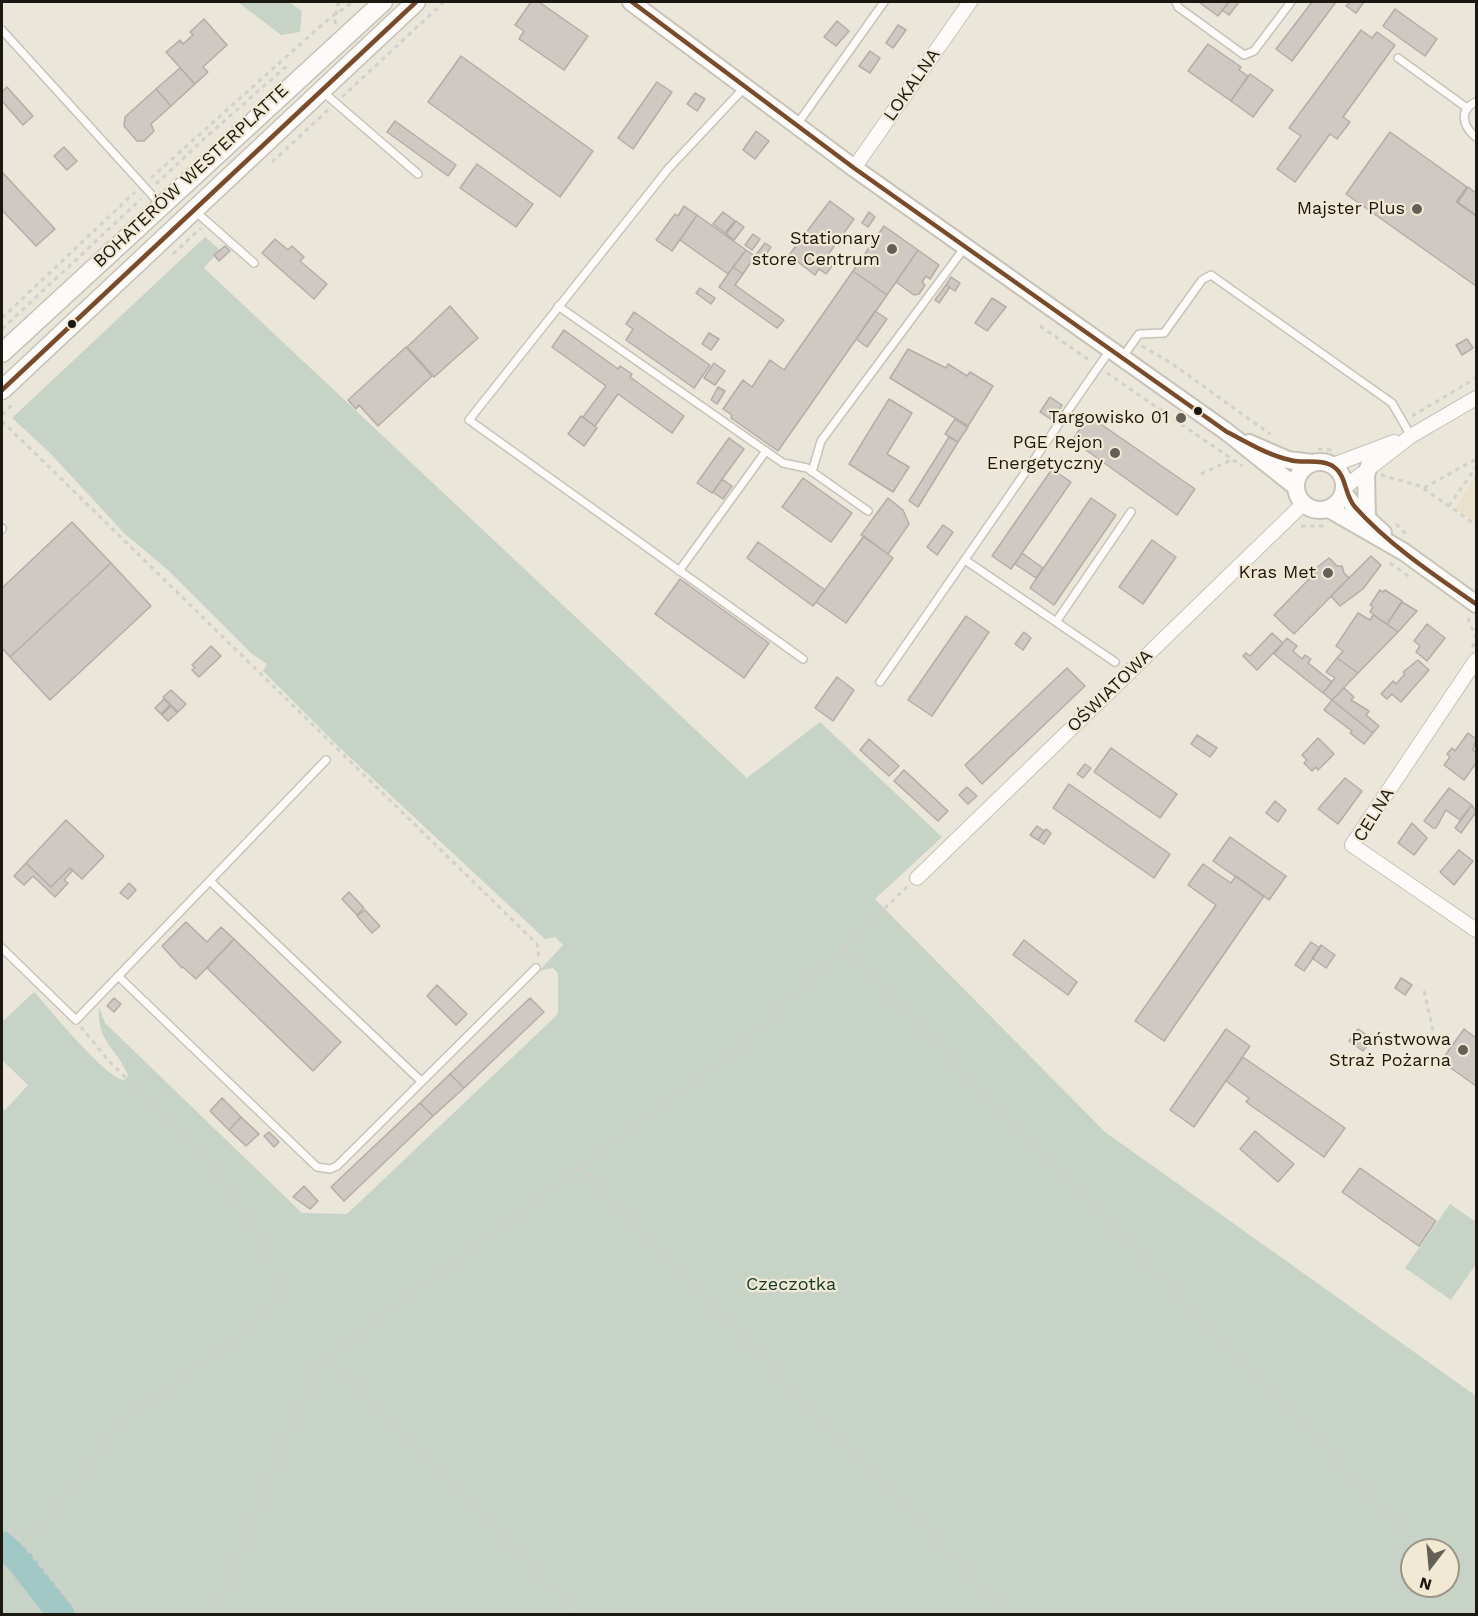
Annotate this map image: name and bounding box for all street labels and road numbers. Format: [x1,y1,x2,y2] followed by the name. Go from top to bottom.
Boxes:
[879,45,945,125] street label: LOKALNA
[89,80,293,272] street label: BOHATERÓW WESTERPLATTE
[1063,645,1157,737] street label: OŚWIATOWA
[1349,784,1399,846] street label: CELNA

